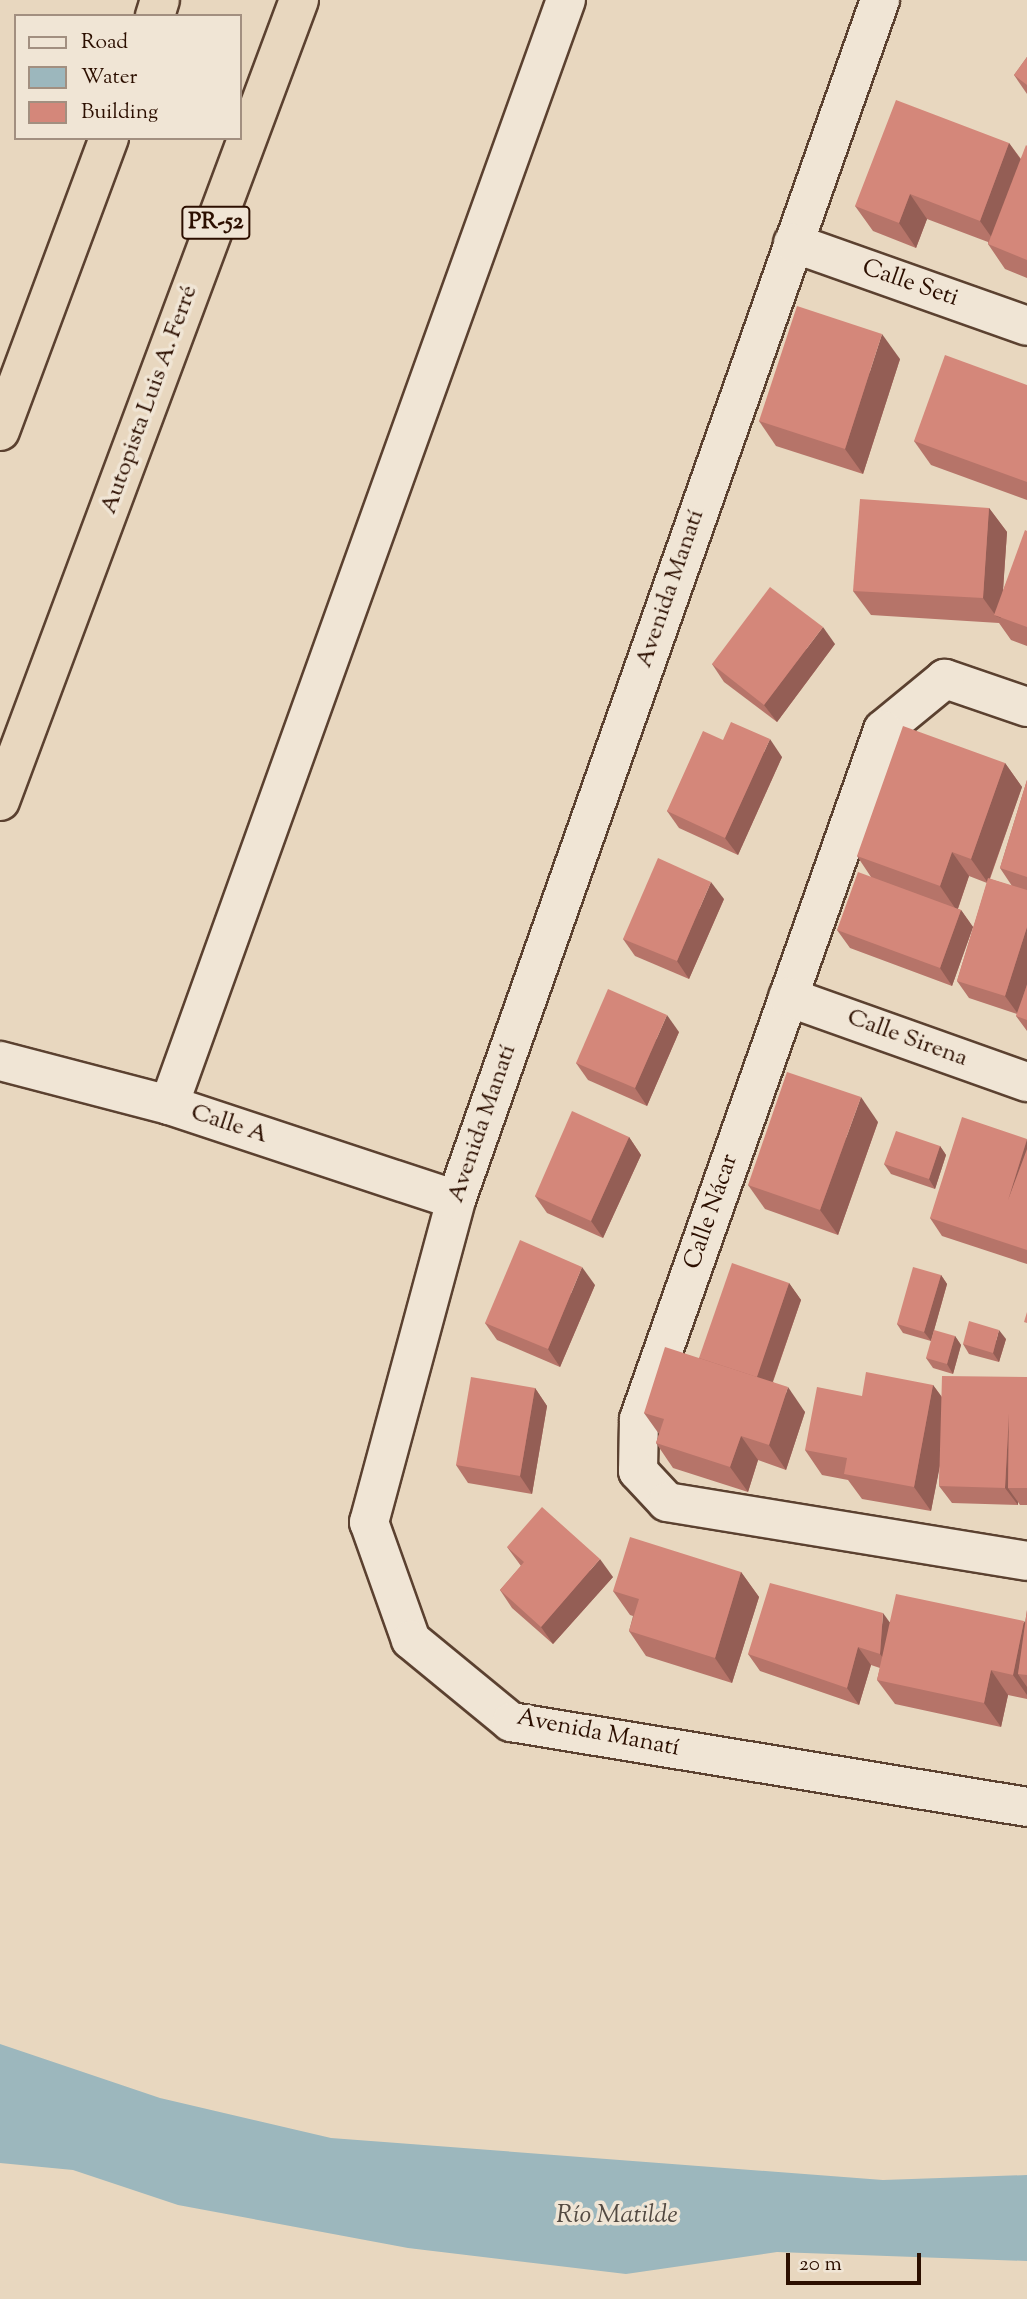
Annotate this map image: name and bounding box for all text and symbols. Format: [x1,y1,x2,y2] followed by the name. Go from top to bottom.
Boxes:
[14,14,242,140] legend
[81,28,128,58] text: Road
[81,63,137,93] text: Water
[81,98,158,128] text: Building
[181,204,251,243] road number: PR-52
[858,254,962,314] street label: Calle Seti
[95,282,205,518] street label: Autopista Luis A. Ferré
[631,506,711,672] street label: Avenida Manatí
[843,1004,971,1074] street label: Calle Sirena
[443,1041,523,1207] street label: Avenida Manatí
[187,1099,271,1151] street label: Calle A
[679,1151,745,1273] street label: Calle Nácar
[514,1704,682,1764] street label: Avenida Manatí
[556,2200,678,2232] water label: Río Matilde
[789,2240,924,2284] scale bar
[799,2250,842,2280] text: 20 m

